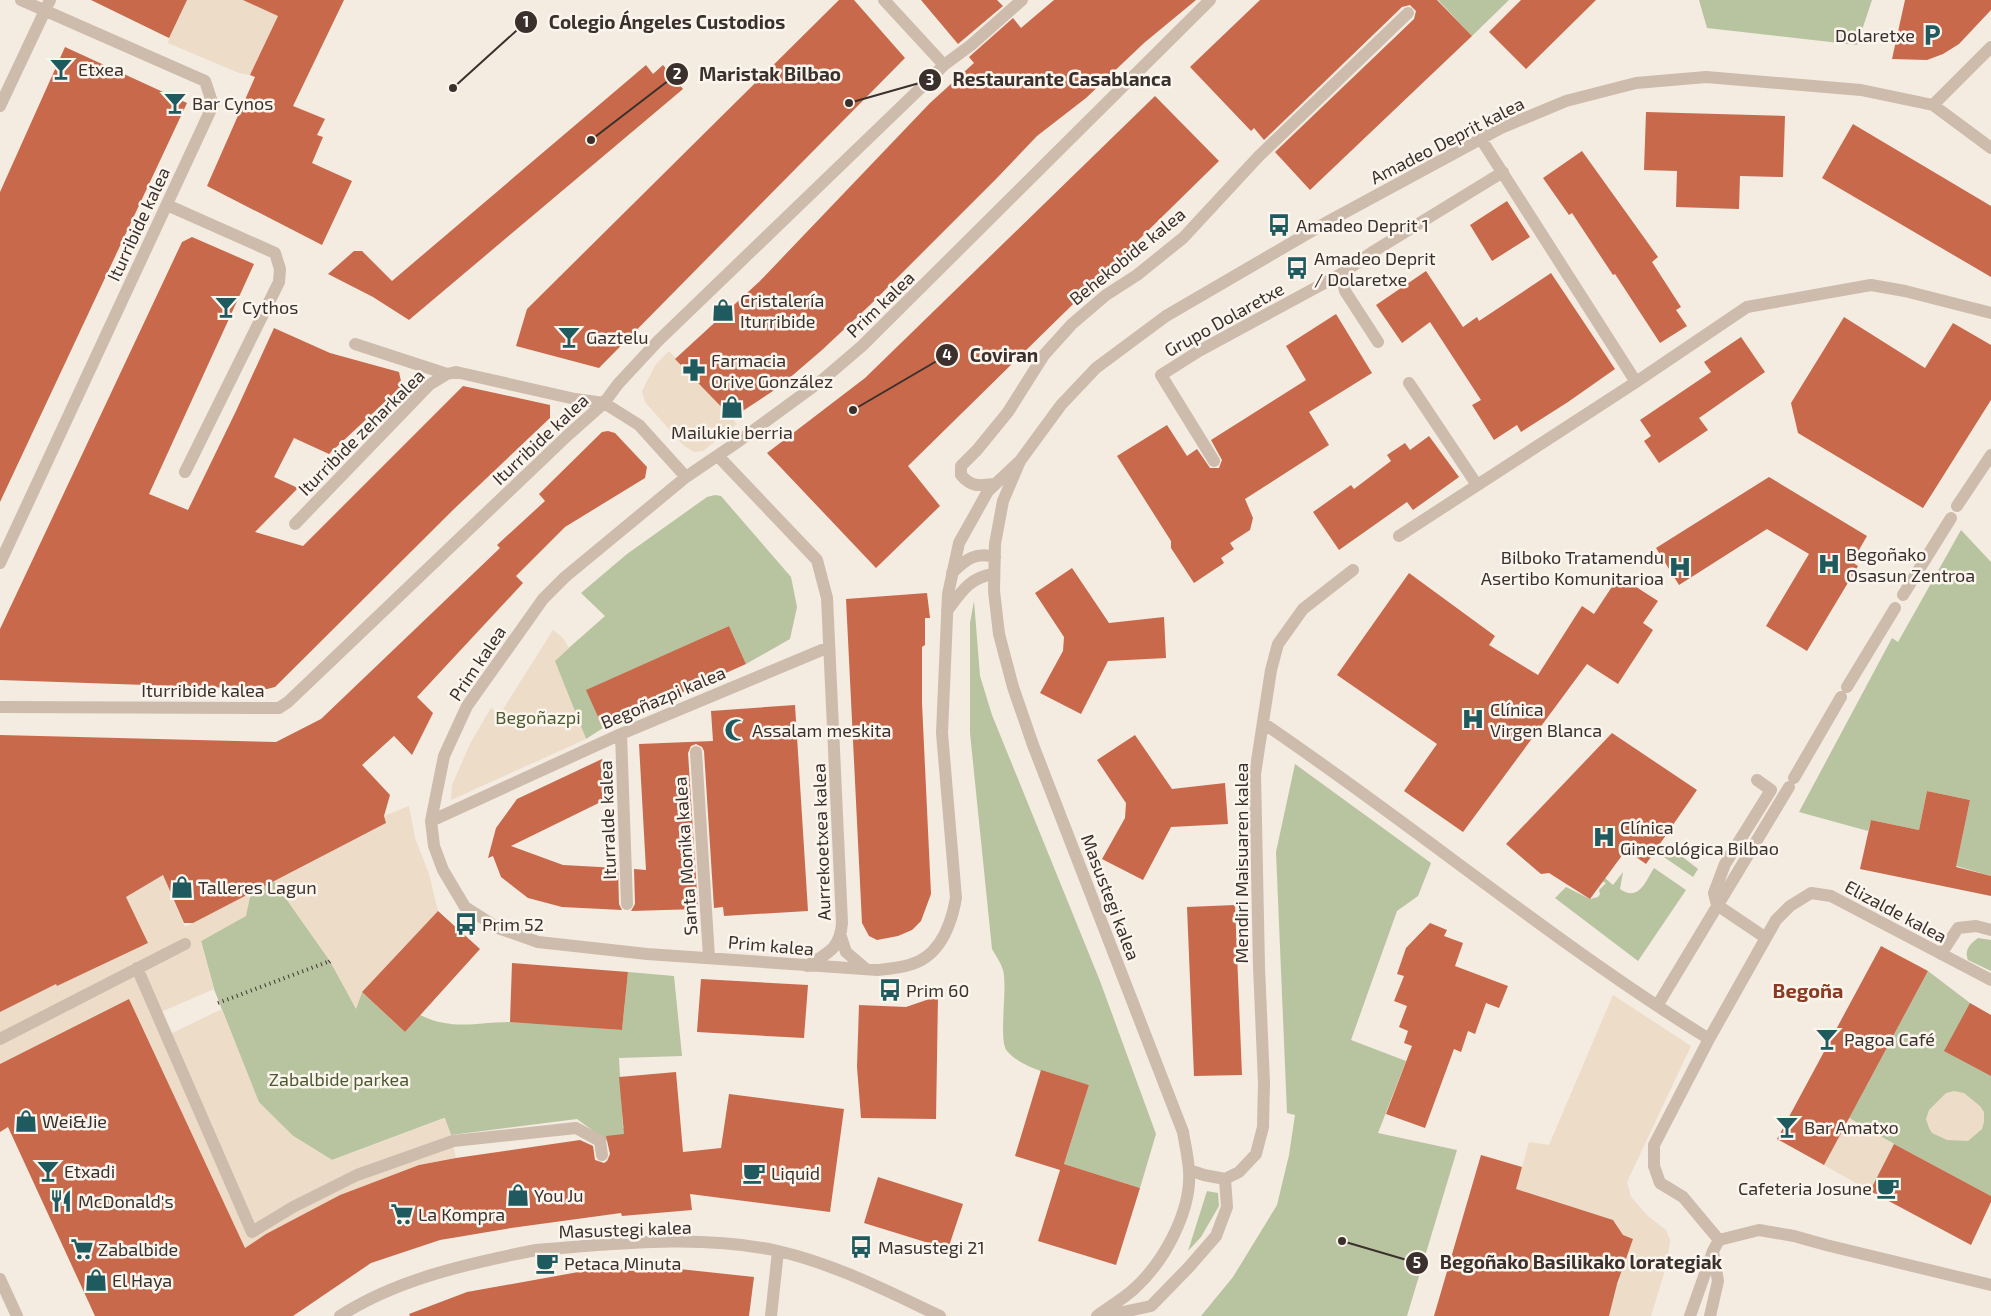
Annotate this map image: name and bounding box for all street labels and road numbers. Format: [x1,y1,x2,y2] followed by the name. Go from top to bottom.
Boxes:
[1366,92,1528,188] street label: Amadeo Deprit kalea
[102,163,174,285] street label: Iturribide kalea
[1065,203,1189,309] street label: Behekobide kalea
[841,266,919,342] street label: Prim kalea
[1160,277,1288,361] street label: Grupo Dolaretxe
[293,364,429,500] street label: Iturribide zeharkalea
[487,389,593,489] street label: Iturribide kalea
[444,621,510,705] street label: Prim kalea
[597,661,729,733] street label: Begoñazpi kalea
[141,679,265,701] street label: Iturribide kalea
[594,760,620,880] street label: Iturralde kalea
[807,763,835,921] street label: Aurrekoetxea kalea
[1230,763,1252,963] street label: Mendiri Maisuaren kalea
[668,776,702,936] street label: Santa Monika kalea
[1077,831,1145,963] street label: Masustegi kalea
[1841,875,1951,947] street label: Elizalde kalea
[727,930,815,960] street label: Prim kalea
[558,1216,692,1242] street label: Masustegi kalea

